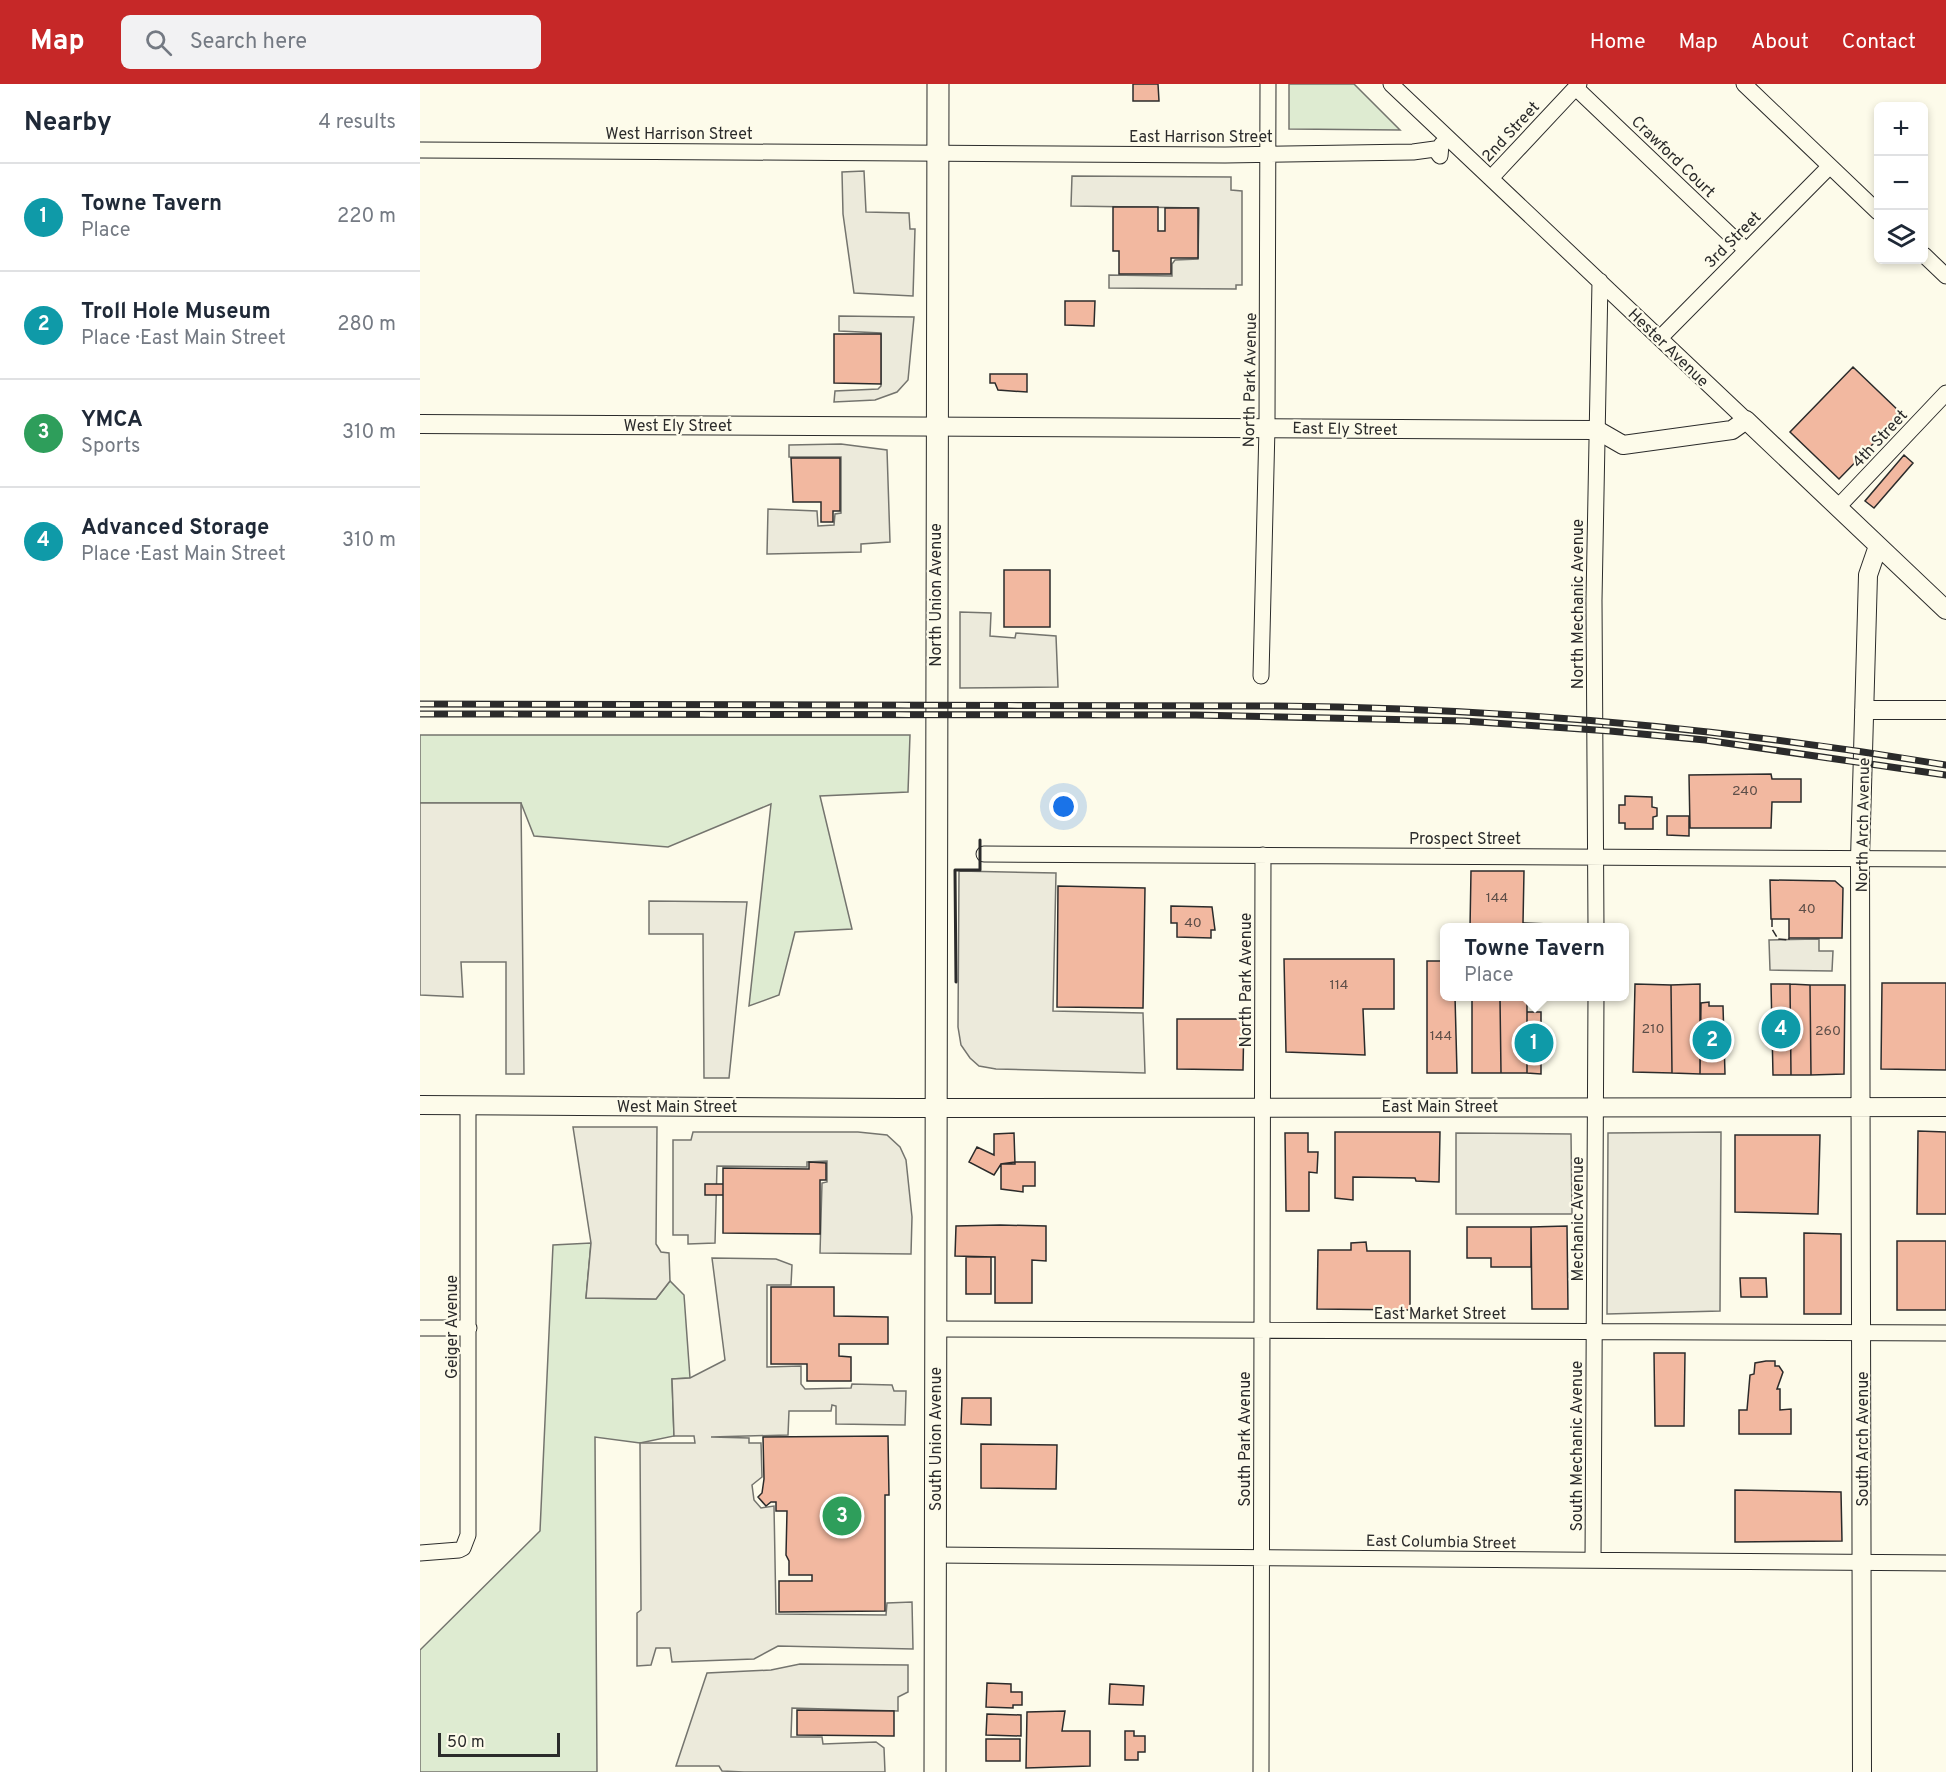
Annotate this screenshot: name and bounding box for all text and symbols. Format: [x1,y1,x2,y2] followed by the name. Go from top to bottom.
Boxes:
[121,15,541,69] search box
[30,24,85,60] text: Map
[142,26,175,59] icon: search
[190,29,307,56] text: Search here
[1590,29,1646,56] text: Home
[1679,29,1718,56] text: Map
[1751,29,1809,56] text: About
[1842,29,1916,56] text: Contact
[1478,98,1545,167] street label: 2nd Street
[1874,102,1928,264] map controls
[1874,102,1928,156] button: +
[24,107,112,140] text: Nearby
[319,110,396,136] text: 4 results
[1626,112,1719,203] street label: Crawford Court
[605,125,753,145] street label: West Harrison Street
[1129,128,1273,148] street label: East Harrison Street
[1874,156,1928,210] button: −
[81,191,222,218] text: Towne Tavern
[40,204,48,230] text: 1
[337,204,396,230] text: 220 m
[1701,208,1766,273] street label: 3rd Street
[1874,210,1928,264] button: layers
[81,218,131,244] text: Place
[81,299,271,326] text: Troll Hole Museum
[1623,305,1712,392] street label: Hester Avenue
[37,312,50,338] text: 2
[337,312,396,338] text: 280 m
[1240,312,1262,448] street label: North Park Avenue
[81,326,286,352] text: Place · East Main Street
[1848,406,1912,473] street label: 4th Street
[81,407,143,434] text: YMCA
[624,417,732,437] street label: West Ely Street
[1292,419,1398,441] street label: East Ely Street
[38,420,50,446] text: 3
[342,420,396,446] text: 310 m
[81,434,141,460] text: Sports
[81,515,269,542] text: Advanced Storage
[1569,519,1589,689] street label: North Mechanic Avenue
[927,523,947,667] street label: North Union Avenue
[37,528,50,554] text: 4
[342,528,396,554] text: 310 m
[81,542,286,568] text: Place · East Main Street
[1853,757,1875,893] street label: North Arch Avenue
[1732,783,1758,800] house number: 240
[1049,792,1078,821] your location
[1409,830,1521,850] street label: Prospect Street
[1486,890,1508,907] house number: 144
[1798,901,1816,918] house number: 40
[1237,913,1257,1047] street label: North Park Avenue
[1184,915,1202,932] house number: 40
[1440,923,1629,1001] popup
[1464,936,1605,963] text: Towne Tavern
[1464,963,1514,989] text: Place
[1330,977,1348,994] house number: 114
[1762,1006,1800,1052] pin: 4
[1692,1018,1732,1062] pin: 2
[1514,1020,1554,1066] pin: 1
[1642,1021,1664,1038] house number: 210
[1815,1023,1841,1040] house number: 260
[1430,1028,1452,1045] house number: 144
[617,1098,737,1118] street label: West Main Street
[1382,1098,1498,1118] street label: East Main Street
[1569,1156,1589,1282] street label: Mechanic Avenue
[443,1275,463,1379] street label: Geiger Avenue
[1374,1305,1506,1325] street label: East Market Street
[1568,1361,1588,1531] street label: South Mechanic Avenue
[927,1367,947,1511] street label: South Union Avenue
[1236,1371,1256,1507] street label: South Park Avenue
[1854,1371,1874,1507] street label: South Arch Avenue
[822,1494,862,1538] pin: 3
[1366,1532,1516,1554] street label: East Columbia Street
[438,1730,560,1758] scale bar
[447,1733,485,1753] text: 50 m

